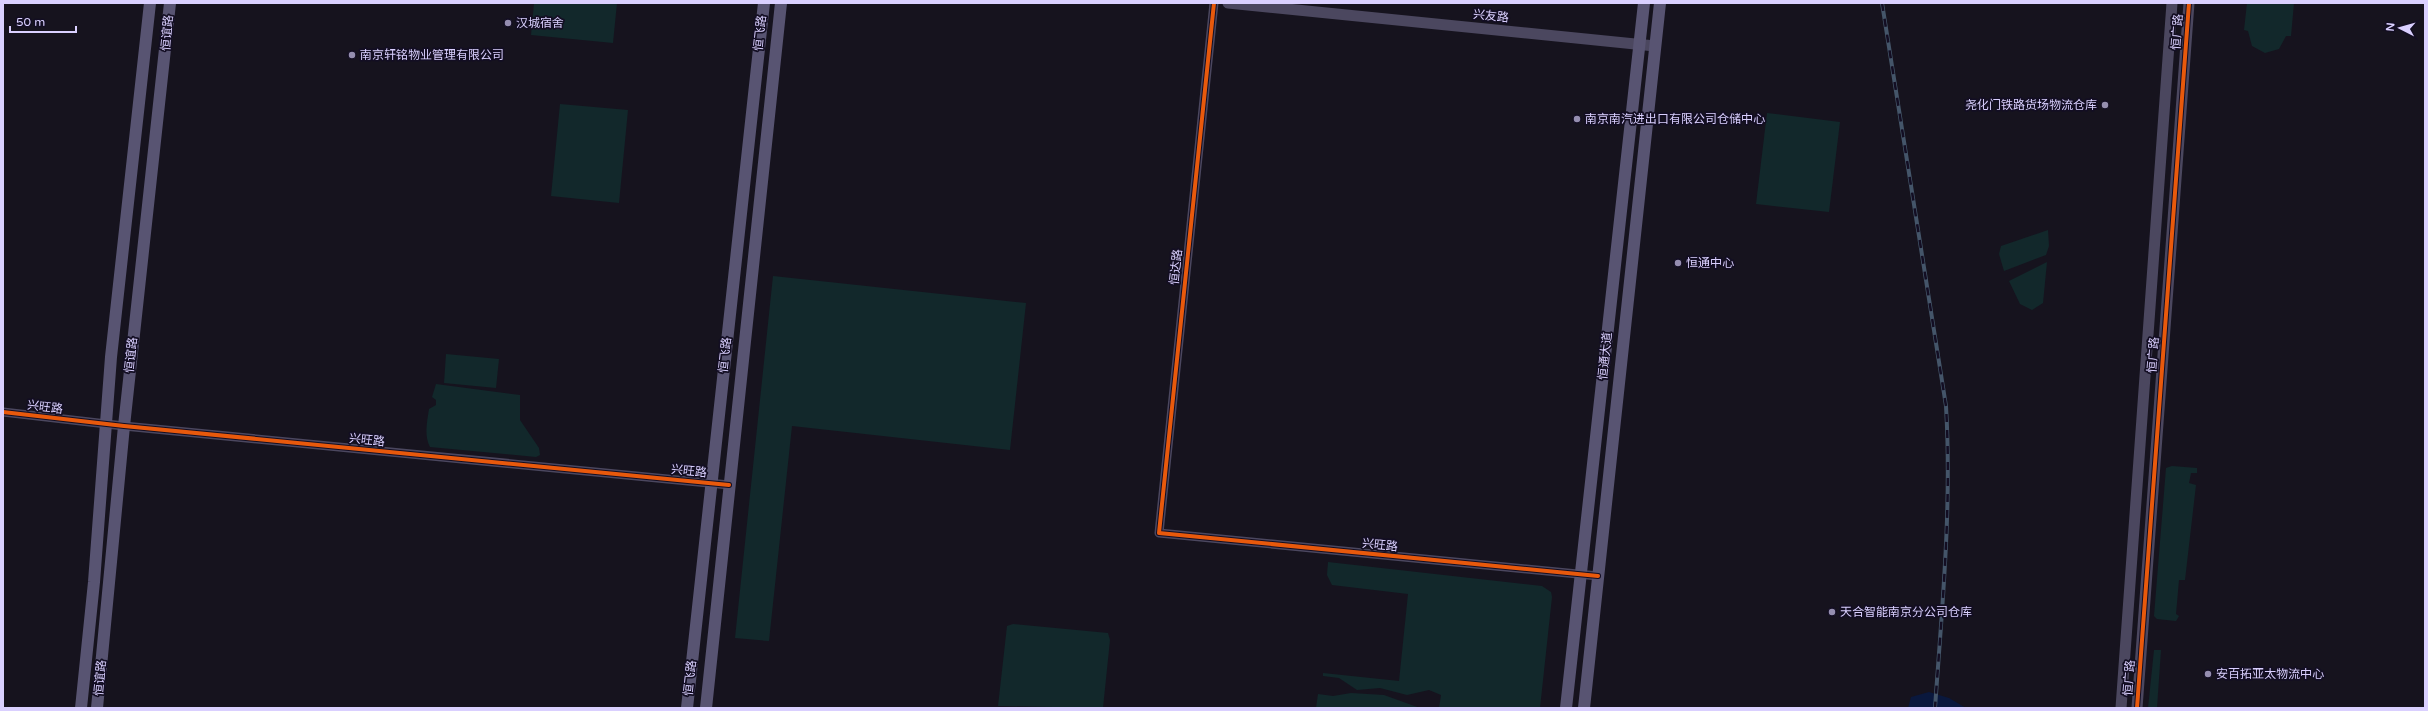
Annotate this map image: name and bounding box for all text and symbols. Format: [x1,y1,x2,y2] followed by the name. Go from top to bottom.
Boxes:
[1472,7,1510,25] street label: 兴友路
[10,8,76,34] scale bar
[2380,8,2420,48] north arrow
[158,14,176,52] street label: 恒谊路
[751,14,769,52] street label: 恒飞路
[2169,14,2185,50] street label: 恒广路
[16,15,45,29] text: 50 m
[516,16,564,30] place label: 汉城宿舍
[503,18,513,28] marker: 汉城宿舍
[2384,22,2397,32] text: N
[360,48,504,62] place label: 南京轩铭物业管理有限公司
[347,50,357,60] marker: 南京轩铭物业管理有限公司
[1965,98,2097,112] place label: 尧化门铁路货场物流仓库
[2100,100,2110,110] marker: 尧化门铁路货场物流仓库
[1585,112,1765,126] place label: 南京南汽进出口有限公司仓储中心
[1572,114,1582,124] marker: 南京南汽进出口有限公司仓储中心
[1167,248,1185,286] street label: 恒达路
[1686,256,1734,270] place label: 恒通中心
[1673,258,1683,268] marker: 恒通中心
[1596,331,1614,381] street label: 恒通大道
[122,336,140,374] street label: 恒谊路
[716,336,734,374] street label: 恒飞路
[2145,337,2161,373] street label: 恒广路
[26,398,64,416] street label: 兴旺路
[348,431,386,449] street label: 兴旺路
[670,462,708,480] street label: 兴旺路
[1361,536,1399,554] street label: 兴旺路
[1840,605,1972,619] place label: 天合智能南京分公司仓库
[1827,607,1837,617] marker: 天合智能南京分公司仓库
[91,659,109,697] street label: 恒谊路
[681,659,699,697] street label: 恒飞路
[2121,660,2137,696] street label: 恒广路
[2216,667,2324,681] place label: 安百拓亚太物流中心
[2203,669,2213,679] marker: 安百拓亚太物流中心

